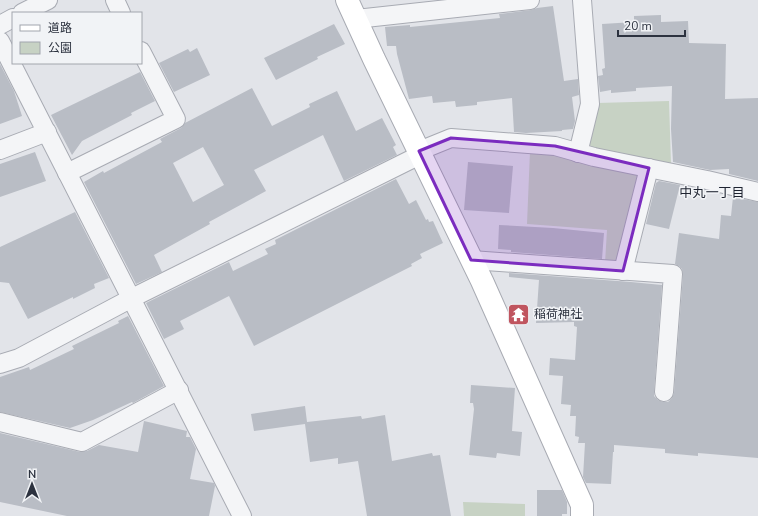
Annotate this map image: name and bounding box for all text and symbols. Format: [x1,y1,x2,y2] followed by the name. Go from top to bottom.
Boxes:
[12,12,142,64] legend
[618,12,685,38] scale bar
[624,18,652,34] text: 20 m
[48,20,72,36] text: 道路
[48,40,72,56] text: 公園
[679,184,745,202] district label: 中丸一丁目
[505,301,531,327] temple icon: 稲荷神社
[534,306,582,322] place label: 稲荷神社
[12,464,52,504] north arrow
[28,467,36,482] text: N

